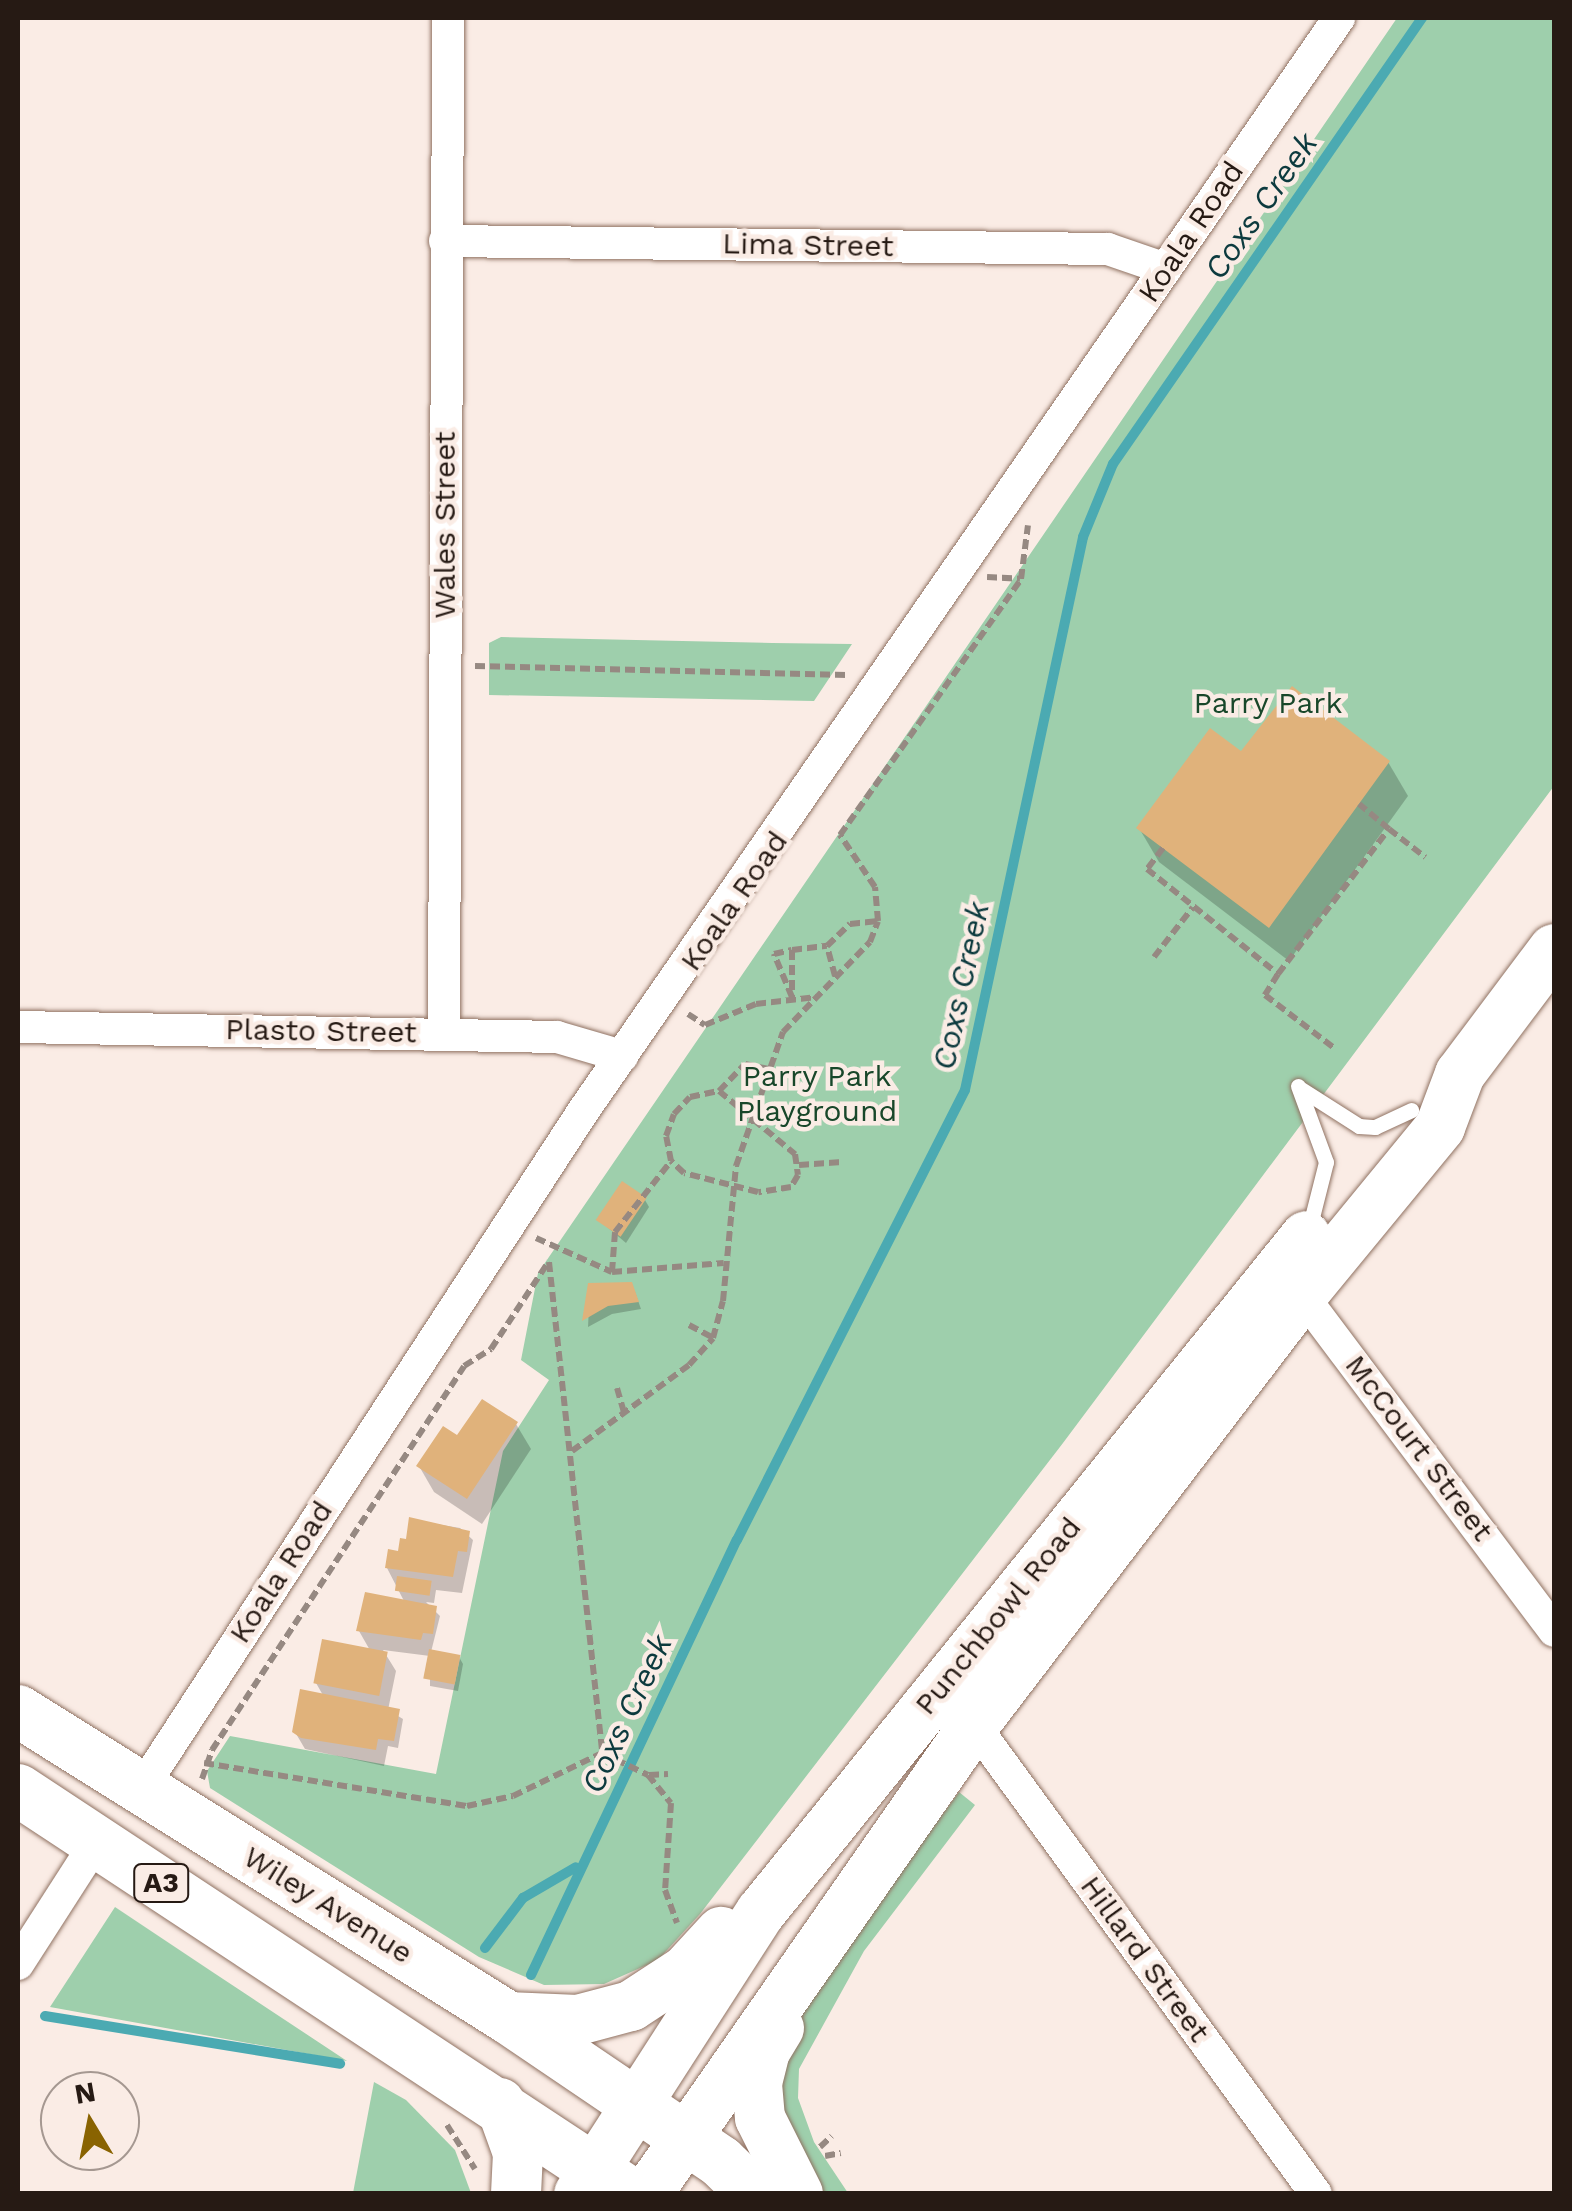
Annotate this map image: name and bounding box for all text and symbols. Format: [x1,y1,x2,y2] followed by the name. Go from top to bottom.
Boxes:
[1196,125,1326,287] water label: Coxs Creek
[1130,154,1252,310] street label: Koala Road
[722,226,894,264] street label: Lima Street
[427,431,463,619] street label: Wales Street
[1193,685,1343,721] park label: Parry Park
[673,824,795,978] street label: Koala Road
[924,899,998,1073] water label: Coxs Creek
[225,1011,417,1051] street label: Plasto Street
[737,1058,897,1128] park label: Parry Park Playground
[1337,1348,1501,1548] street label: McCourt Street
[222,1494,340,1650] street label: Koala Road
[907,1510,1089,1722] street label: Punchbowl Road
[574,1629,680,1799] water label: Coxs Creek
[236,1838,420,1972] street label: Wiley Avenue
[131,1860,191,1906] road number: A3
[1073,1869,1217,2049] street label: Hillard Street
[40,2071,140,2171] north arrow
[72,2075,98,2111] text: N

